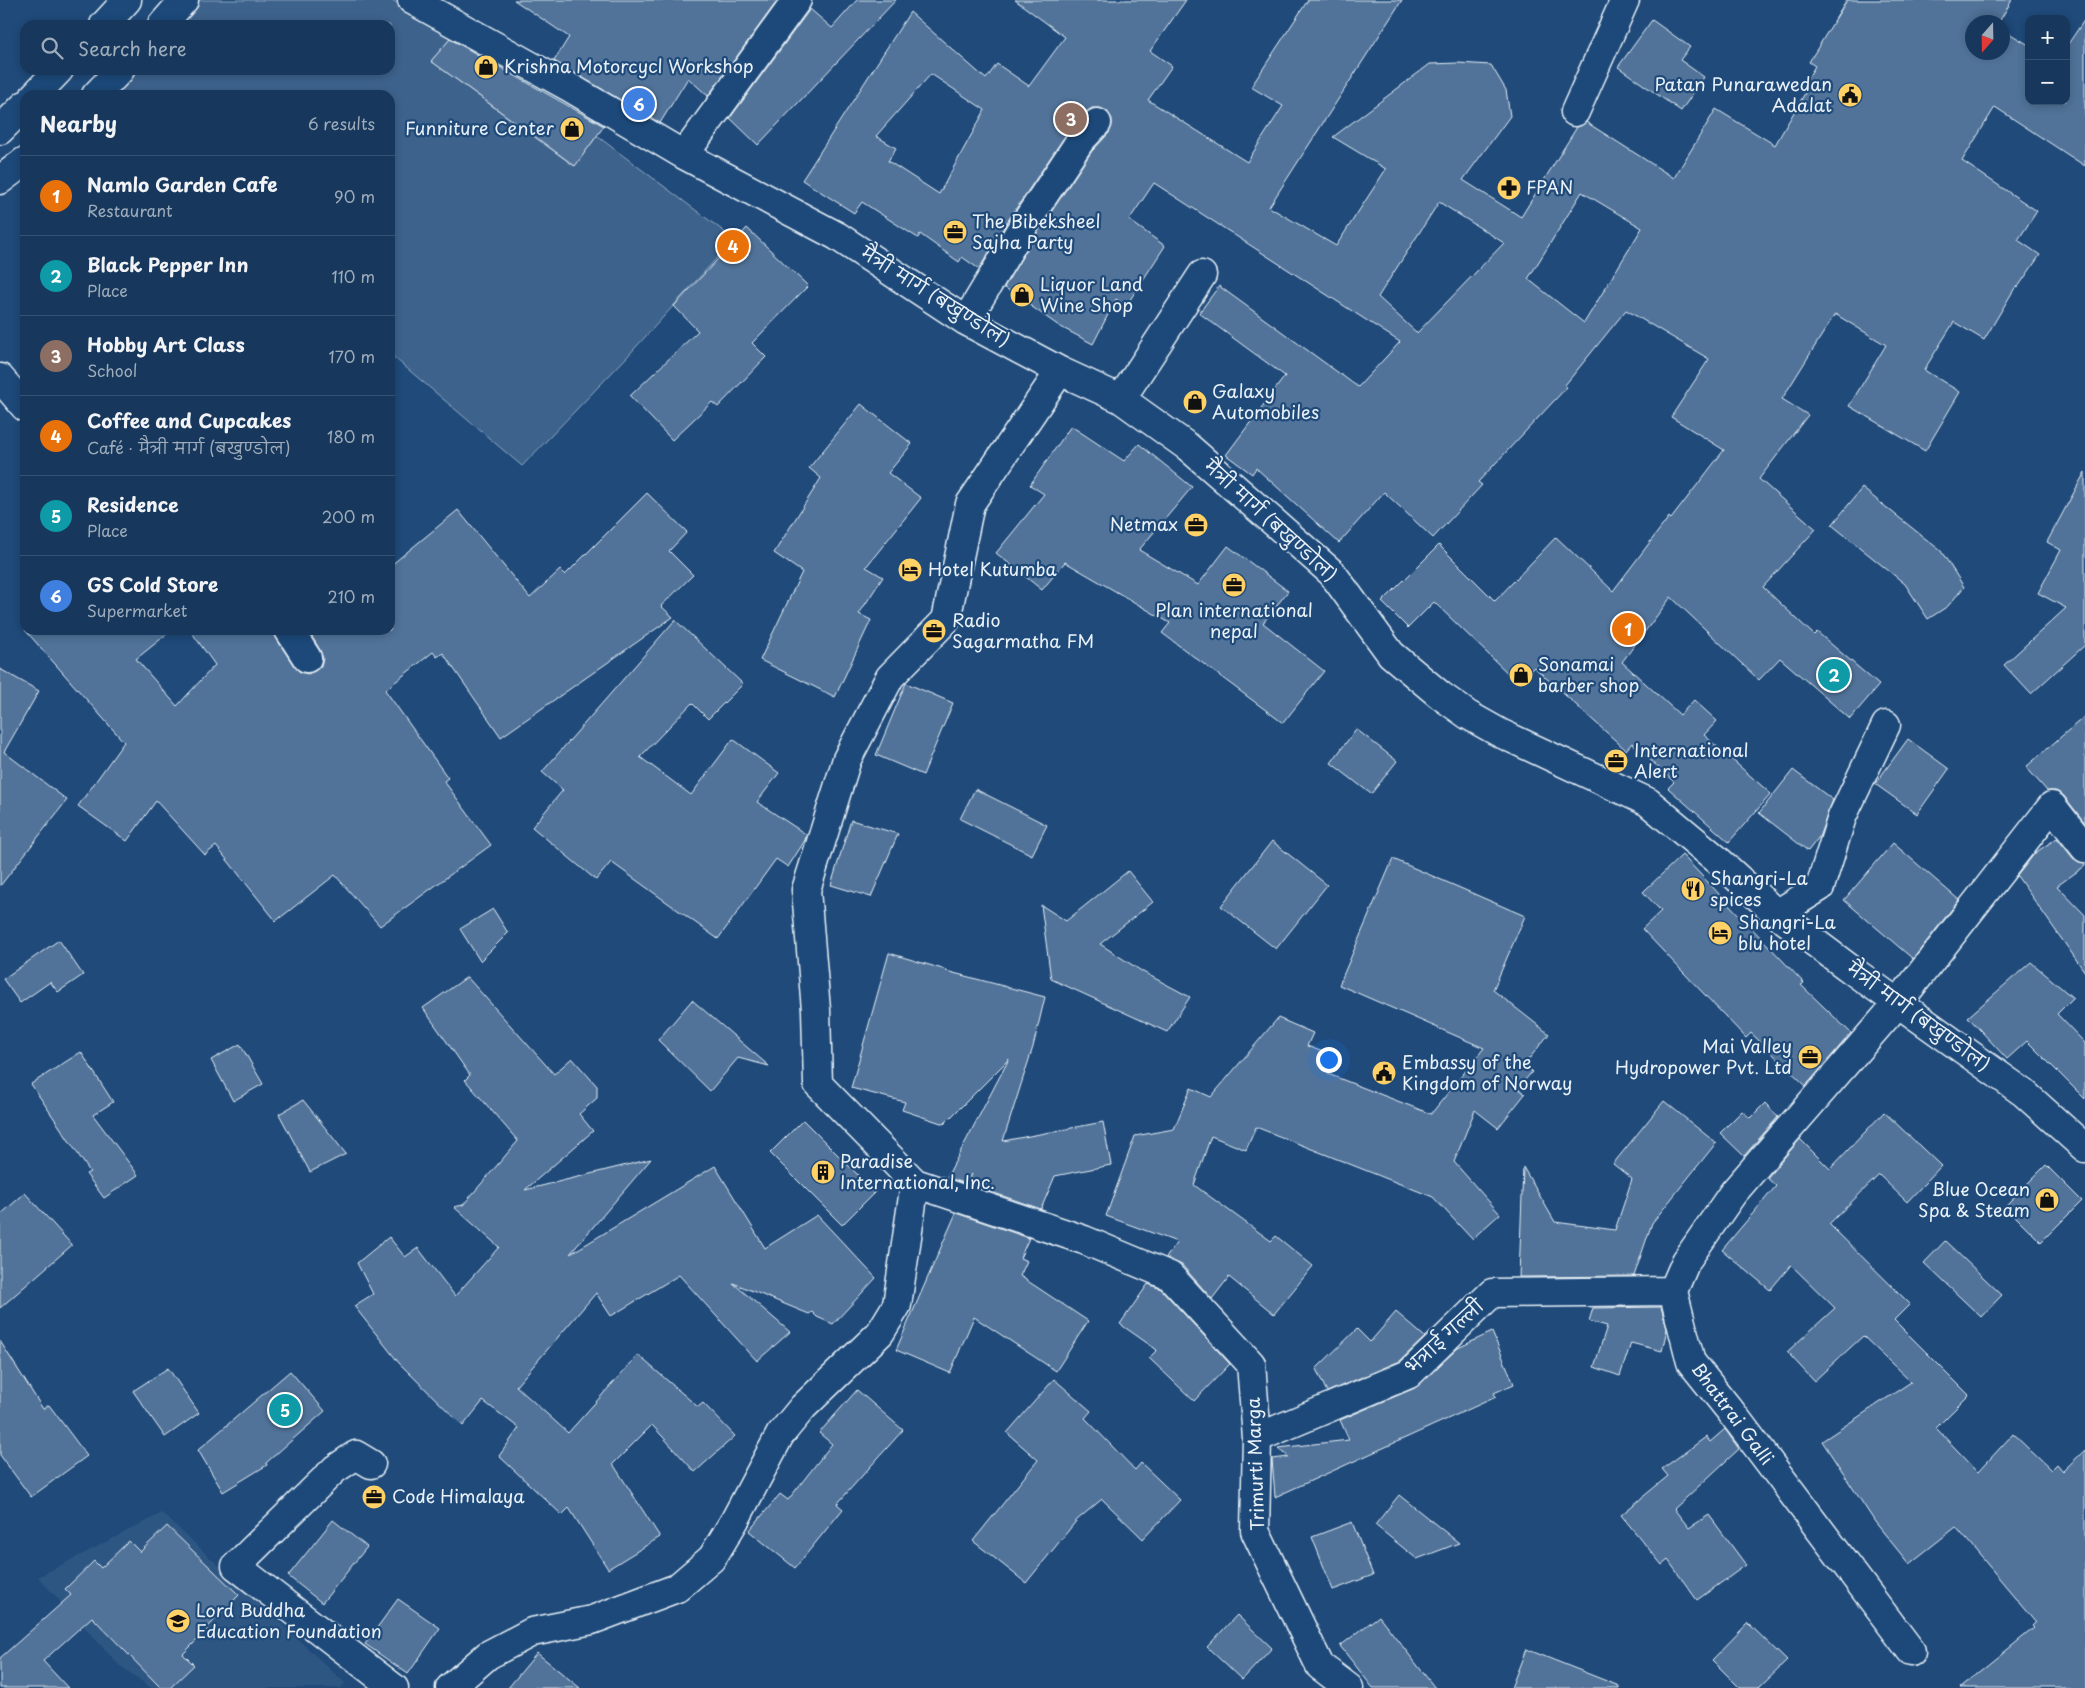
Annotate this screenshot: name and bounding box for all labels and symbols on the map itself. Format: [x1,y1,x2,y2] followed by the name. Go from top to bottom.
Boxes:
[1965,15,2010,60] north arrow
[504,52,754,79] place label: Krishna Motorcycl Workshop
[473,54,499,80] shop icon: Krishna Motorcycl Workshop
[1655,70,1832,118] place label: Patan Punarawedan Adalat
[1837,82,1863,108] public building icon: Patan Punarawedan Adalat
[623,85,655,123] pin: 6
[1055,100,1087,138] pin: 3
[405,114,555,141] place label: Funniture Center
[559,116,585,142] shop icon: Funniture Center
[1526,173,1573,200] place label: FPAN
[1496,175,1522,201] pharmacy icon: FPAN
[972,207,1100,255] place label: The Bibeksheel Sajha Party
[942,219,968,245] office icon: The Bibeksheel Sajha Party
[717,227,749,265] pin: 4
[855,237,1017,353] street label: मैत्री मार्ग (बखुण्डोल)
[1040,270,1143,318] place label: Liquor Land Wine Shop
[1009,282,1035,308] shop icon: Liquor Land Wine Shop
[1212,377,1319,425] place label: Galaxy Automobiles
[1182,389,1208,415] shop icon: Galaxy Automobiles
[1197,450,1345,588] street label: मैत्री मार्ग (बखुण्डोल)
[1110,510,1178,537] place label: Netmax
[1183,512,1209,538] office icon: Netmax
[928,555,1058,582] place label: Hotel Kutumba
[897,557,923,583] hotel icon: Hotel Kutumba
[1221,572,1247,598] office icon: Plan international nepal
[1155,596,1313,644] place label: Plan international nepal
[952,606,1094,654] place label: Radio Sagarmatha FM
[1612,610,1644,648] pin: 1
[921,618,947,644] office icon: Radio Sagarmatha FM
[1538,650,1639,698] place label: Sonamai barber shop
[1818,656,1850,694] pin: 2
[1508,662,1534,688] shop icon: Sonamai barber shop
[1634,736,1749,784] place label: International Alert
[1603,748,1629,774] office icon: International Alert
[1710,864,1808,912] place label: Shangri-La spices
[1680,876,1706,902] restaurant icon: Shangri-La spices
[1738,908,1836,956] place label: Shangri-La blu hotel
[1707,920,1733,946] hotel icon: Shangri-La blu hotel
[1840,952,1997,1078] street label: मैत्री मार्ग (बखुण्डोल)
[1615,1032,1792,1080] place label: Mai Valley Hydropower Pvt. Ltd
[1797,1044,1823,1070] office icon: Mai Valley Hydropower Pvt. Ltd
[1316,1047,1342,1073] your location
[1402,1048,1572,1096] place label: Embassy of the Kingdom of Norway
[1371,1060,1397,1086] public building icon: Embassy of the Kingdom of Norway
[840,1147,995,1195] place label: Paradise International, Inc.
[810,1159,836,1185] building icon: Paradise International, Inc.
[1918,1175,2030,1223] place label: Blue Ocean Spa & Steam
[2034,1187,2060,1213] shop icon: Blue Ocean Spa & Steam
[1399,1292,1490,1379] street label: भत्राई गल्ली
[1686,1356,1781,1470] street label: Bhattrai Galli
[269,1391,301,1429] pin: 5
[1239,1396,1270,1531] street label: Trimurti Marga
[392,1482,525,1509] place label: Code Himalaya
[361,1484,387,1510] office icon: Code Himalaya
[196,1596,382,1644] place label: Lord Buddha Education Foundation
[165,1608,191,1634] school or university icon: Lord Buddha Education Foundation

